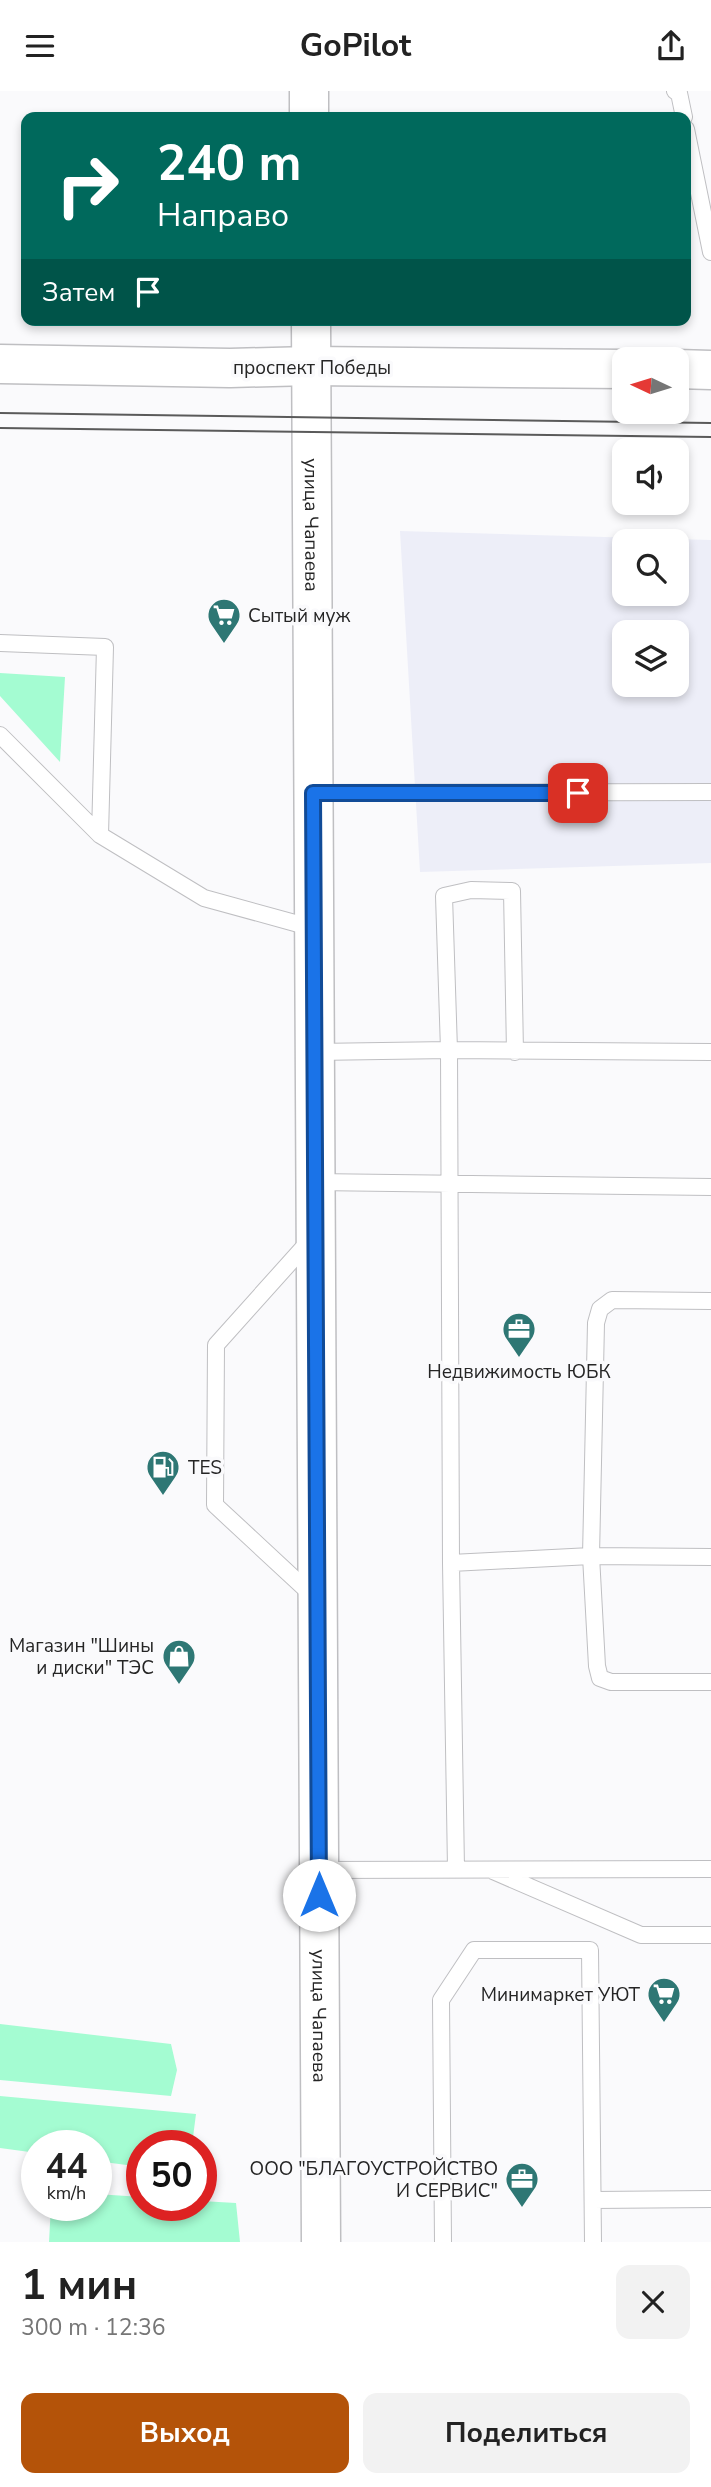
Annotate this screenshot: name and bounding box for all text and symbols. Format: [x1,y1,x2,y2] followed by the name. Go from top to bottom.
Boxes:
[300,24,411,67] text: GoPilot
[21,27,59,65] icon: menu
[652,27,690,65] icon: share
[157,130,301,197] text: 240 m
[42,140,133,231] icon: right
[157,194,289,237] text: Направо
[129,273,167,311] icon: arrive
[42,275,115,310] text: Затем
[612,347,690,423] north arrow
[612,347,689,697] map controls
[233,355,391,381] street label: проспект Победы
[612,438,689,515] button: sound
[298,458,324,592] street label: улица Чапаева
[612,529,689,606] button: search
[205,596,243,645] supermarket icon: Сытый муж
[248,603,350,629] place label: Сытый муж
[612,620,689,697] button: layers
[548,763,608,823] pin
[559,774,597,812] icon: arrive
[500,1310,538,1359] office icon: Недвижимость ЮБК
[427,1359,611,1385] place label: Недвижимость ЮБК
[144,1448,182,1497] fuel station icon: TES
[188,1455,222,1481] place label: TES
[9,1633,154,1681] place label: Магазин "Шины и диски" ТЭС
[160,1637,198,1686] shop icon: Магазин "Шины и диски" ТЭС
[282,1858,356,1932] position arrow
[305,1949,332,2083] street label: улица Чапаева
[645,1975,683,2024] supermarket icon: Минимаркет УЮТ
[481,1982,641,2008] place label: Минимаркет УЮТ
[126,2130,217,2221] speed limit sign: 50
[45,2143,88,2190] text: 44
[250,2156,498,2204] place label: ООО "БЛАГОУСТРОЙСТВО И СЕРВИС"
[503,2160,541,2209] office icon: ООО "БЛАГОУСТРОЙСТВО И СЕРВИС"
[47,2181,86,2205] text: km/h
[21,2257,137,2314] text: 1 мин
[616,2265,690,2339] button: close
[21,2312,166,2343] text: 300 m · 12:36
[21,2393,349,2473] button: Выход
[363,2393,690,2473] button: Поделиться

